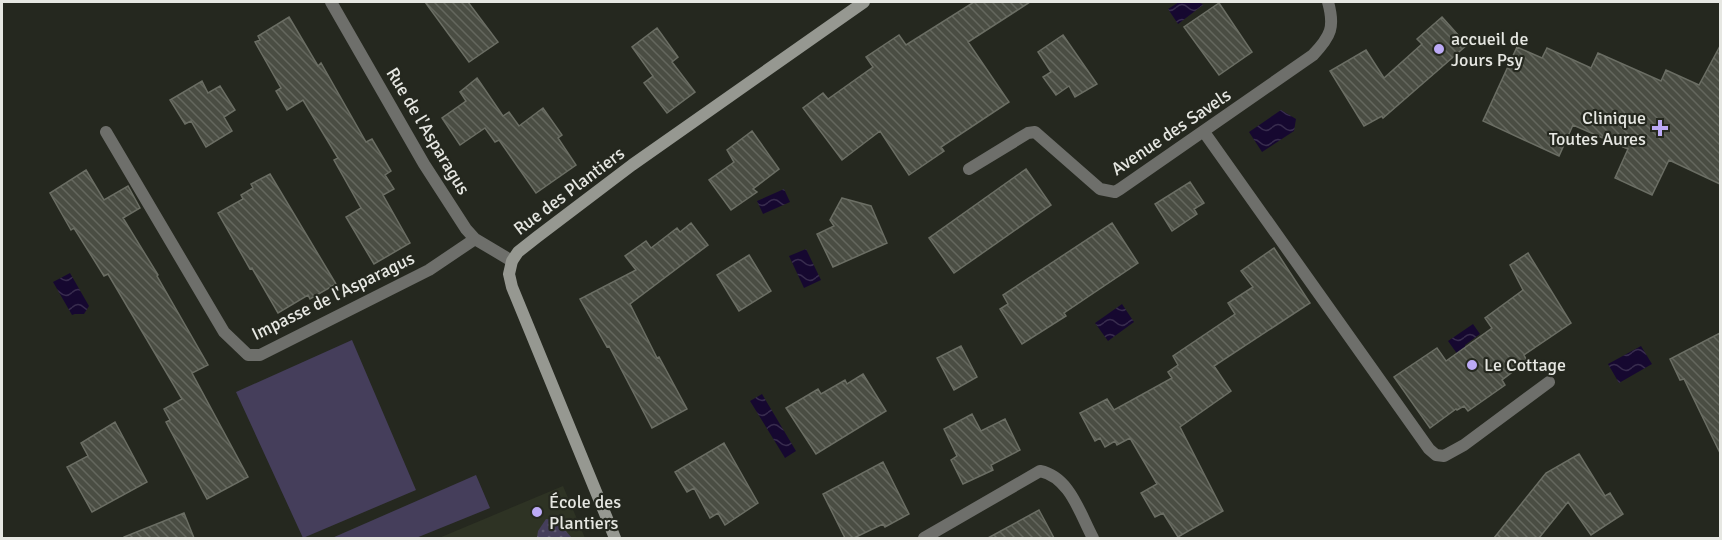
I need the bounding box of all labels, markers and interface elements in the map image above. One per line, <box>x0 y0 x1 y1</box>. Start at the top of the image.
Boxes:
place label: accueil de Jours Psy <box>1451 28 1528 71</box>
marker: accueil de Jours Psy <box>1432 42 1446 56</box>
street label: Rue de l'Asparagus <box>381 63 475 199</box>
street label: Avenue des Savels <box>1107 84 1235 180</box>
place label: Clinique Toutes Aures <box>1549 107 1646 150</box>
marker: Clinique Toutes Aures <box>1651 119 1669 137</box>
street label: Rue des Plantiers <box>509 142 629 240</box>
street label: Impasse de l'Asparagus <box>248 247 418 345</box>
place label: Le Cottage <box>1484 354 1566 376</box>
marker: Le Cottage <box>1465 358 1479 372</box>
place label: École des Plantiers <box>549 491 621 534</box>
marker: École des Plantiers <box>530 505 544 519</box>

